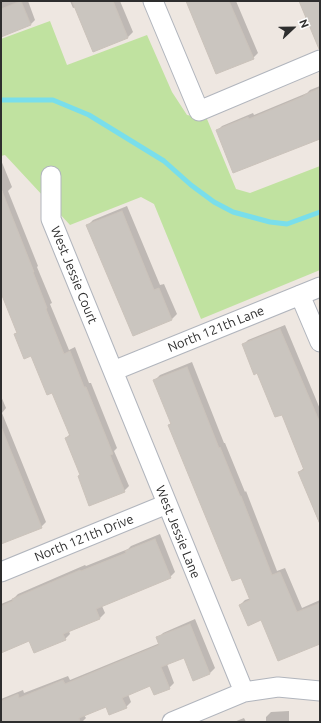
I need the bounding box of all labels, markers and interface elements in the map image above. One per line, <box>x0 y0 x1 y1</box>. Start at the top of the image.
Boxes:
north arrow <box>273 8 313 48</box>
text: N <box>297 17 311 30</box>
street label: West Jessie Court <box>47 224 101 326</box>
street label: North 121th Lane <box>165 303 267 355</box>
street label: West Jessie Lane <box>152 483 204 581</box>
street label: North 121th Drive <box>32 511 136 565</box>

